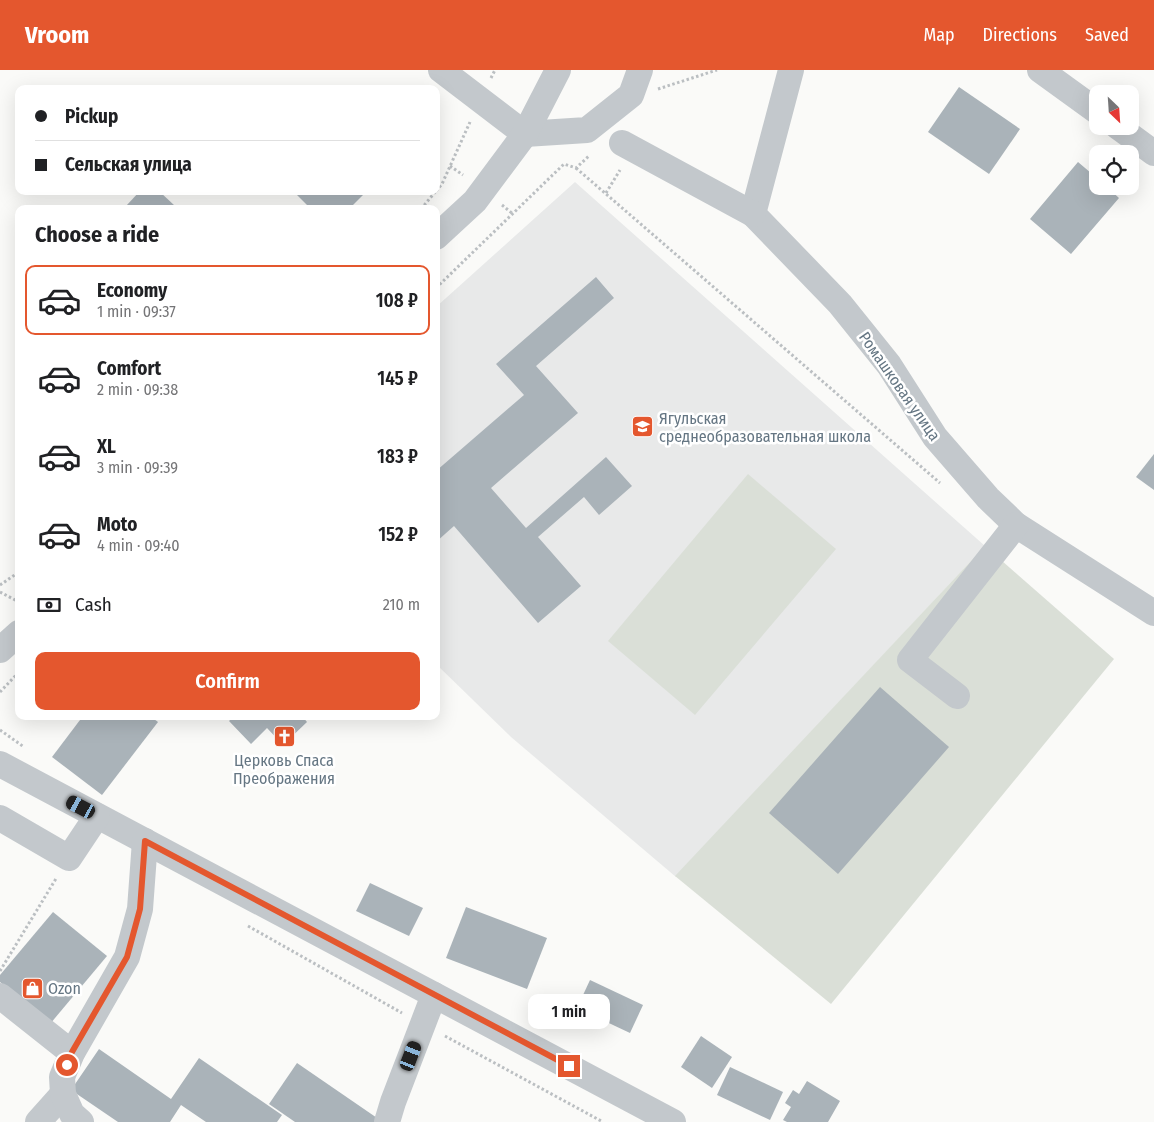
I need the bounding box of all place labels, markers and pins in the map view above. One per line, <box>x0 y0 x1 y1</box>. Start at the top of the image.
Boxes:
place label: Ягульская среднеобразовательная школа <box>659 409 871 446</box>
school or university icon: Ягульская среднеобразовательная школа <box>631 415 655 439</box>
church icon: Церковь Спаса Преображения <box>272 724 296 748</box>
place label: Церковь Спаса Преображения <box>233 751 335 788</box>
shop icon: Ozon <box>20 976 44 1000</box>
place label: Ozon <box>48 979 81 998</box>

